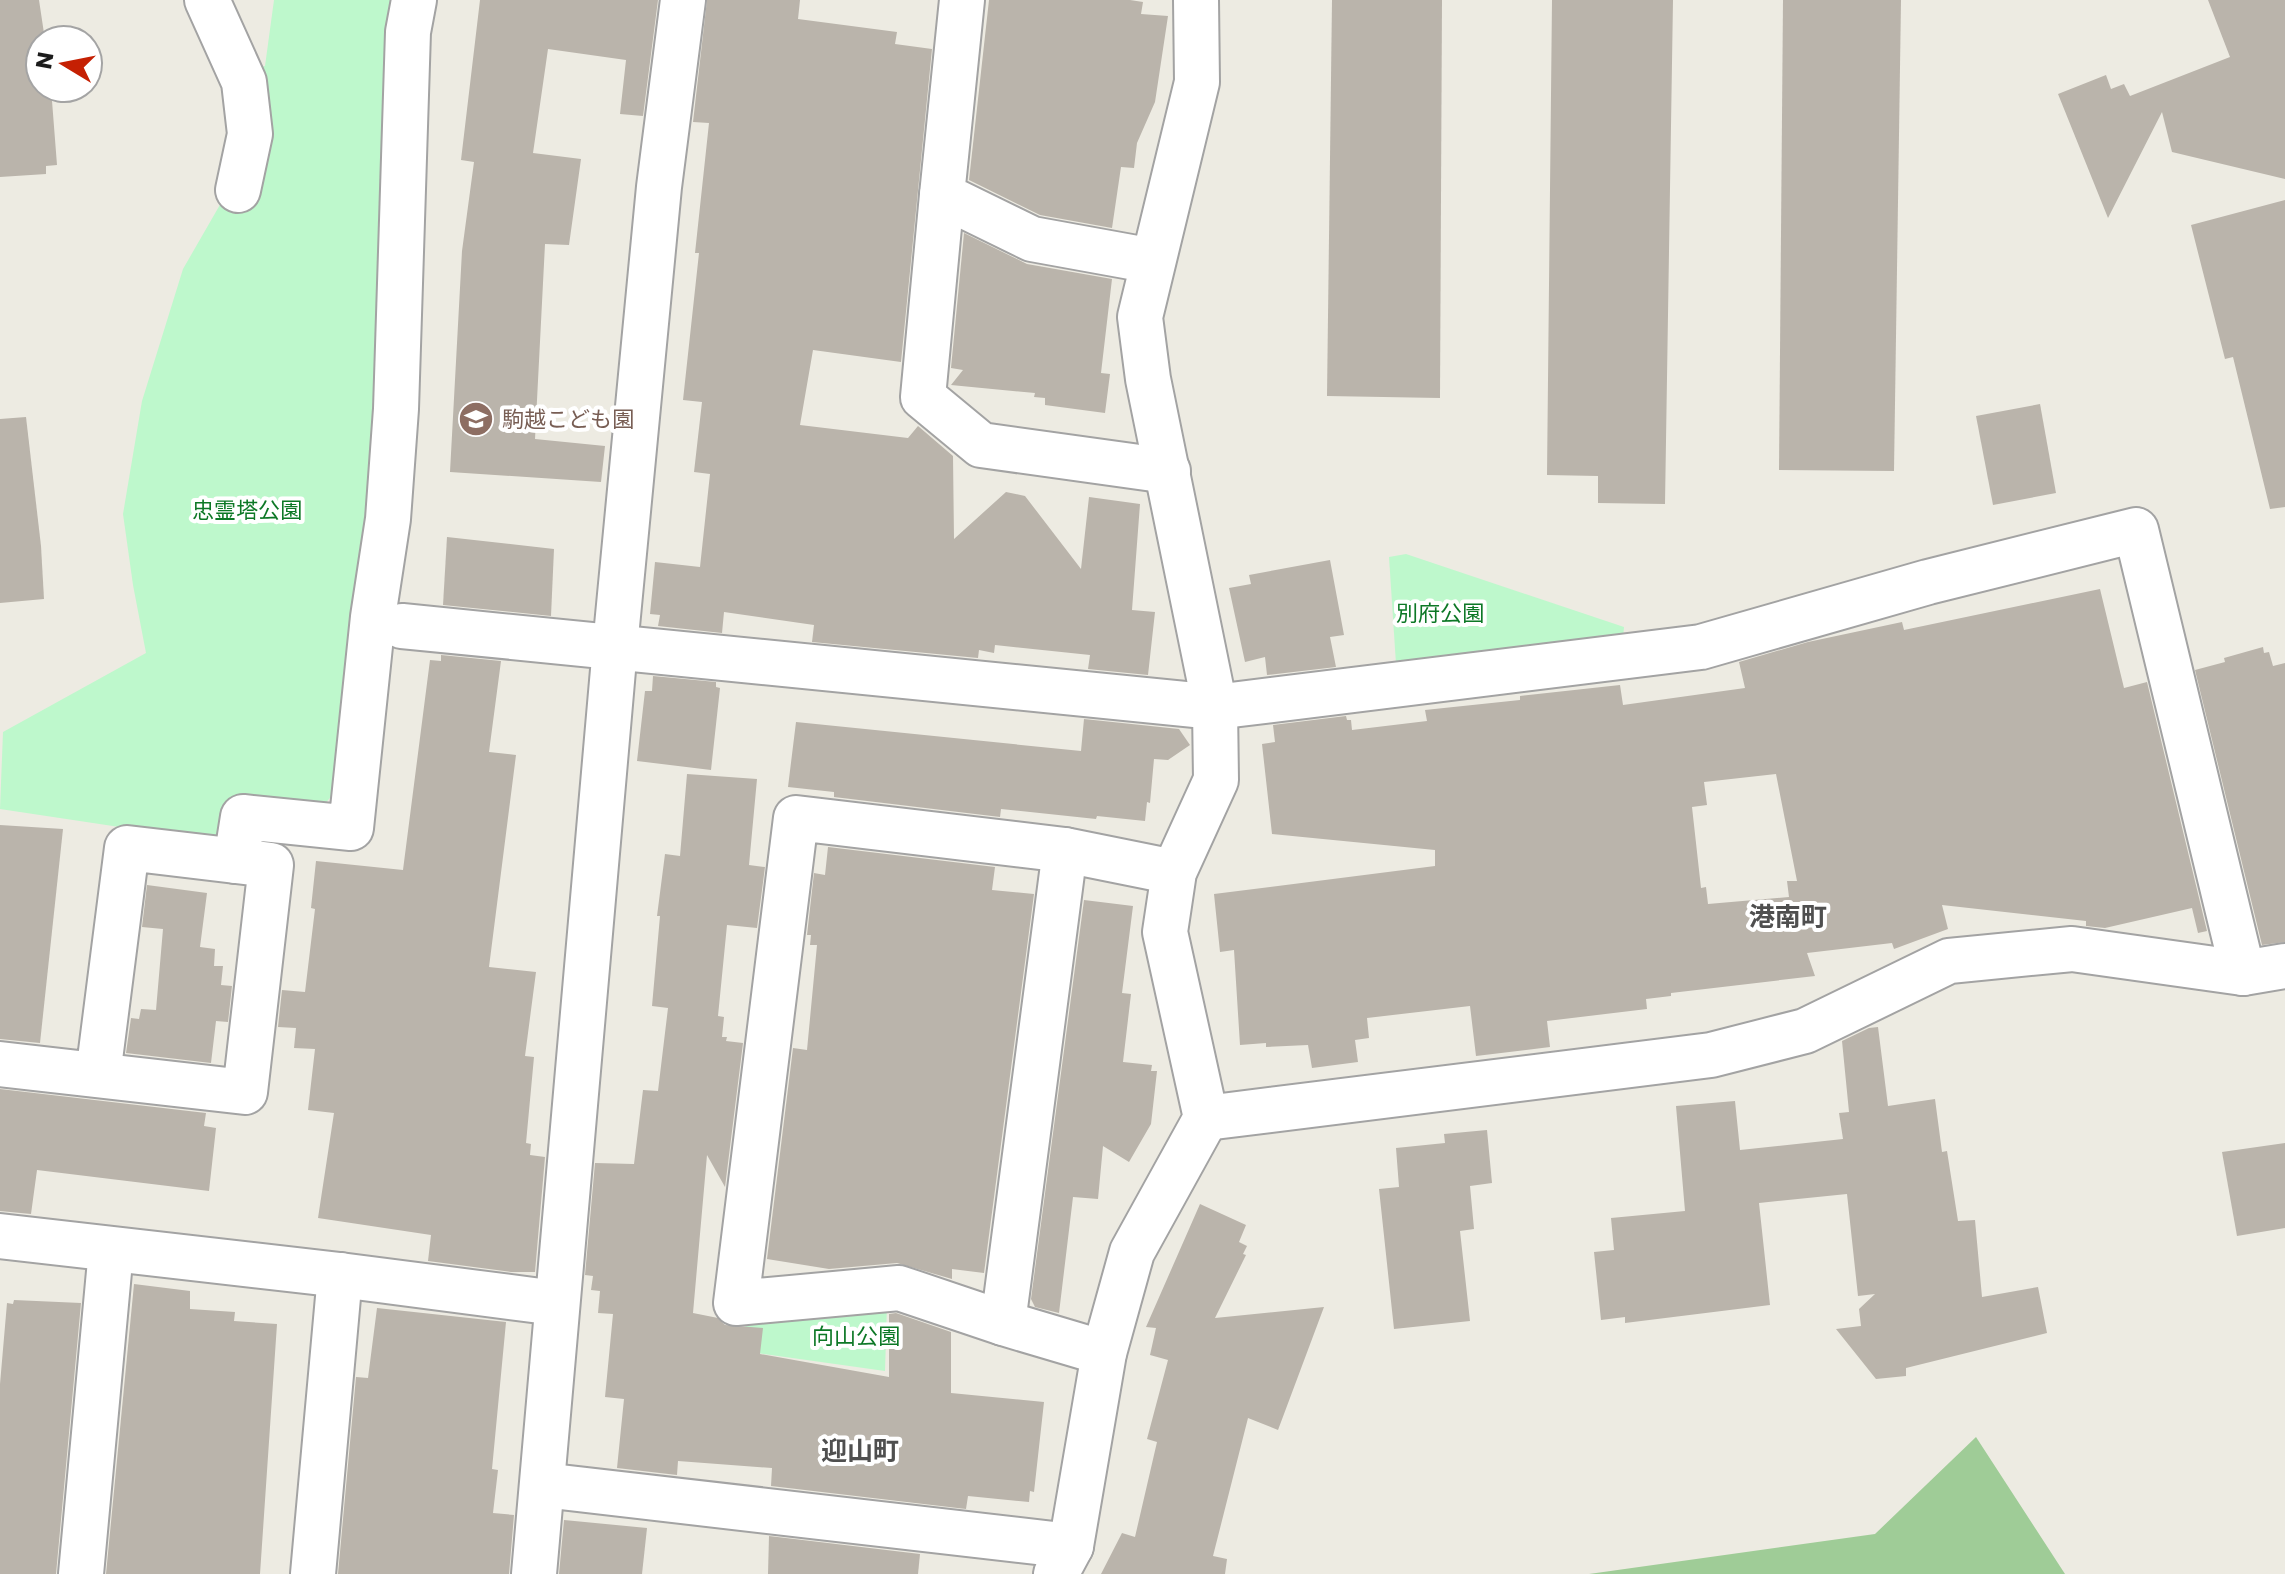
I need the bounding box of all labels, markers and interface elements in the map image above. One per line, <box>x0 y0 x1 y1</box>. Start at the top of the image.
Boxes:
north arrow <box>24 24 104 104</box>
text: N <box>28 50 61 71</box>
school or university icon: 駒越こども園 <box>457 400 495 438</box>
place label: 駒越こども園 <box>502 404 634 435</box>
park label: 忠霊塔公園 <box>192 495 302 526</box>
park label: 別府公園 <box>1396 598 1484 629</box>
district label: 港南町 <box>1749 899 1827 935</box>
park label: 向山公園 <box>812 1321 900 1352</box>
district label: 迎山町 <box>821 1433 899 1469</box>

